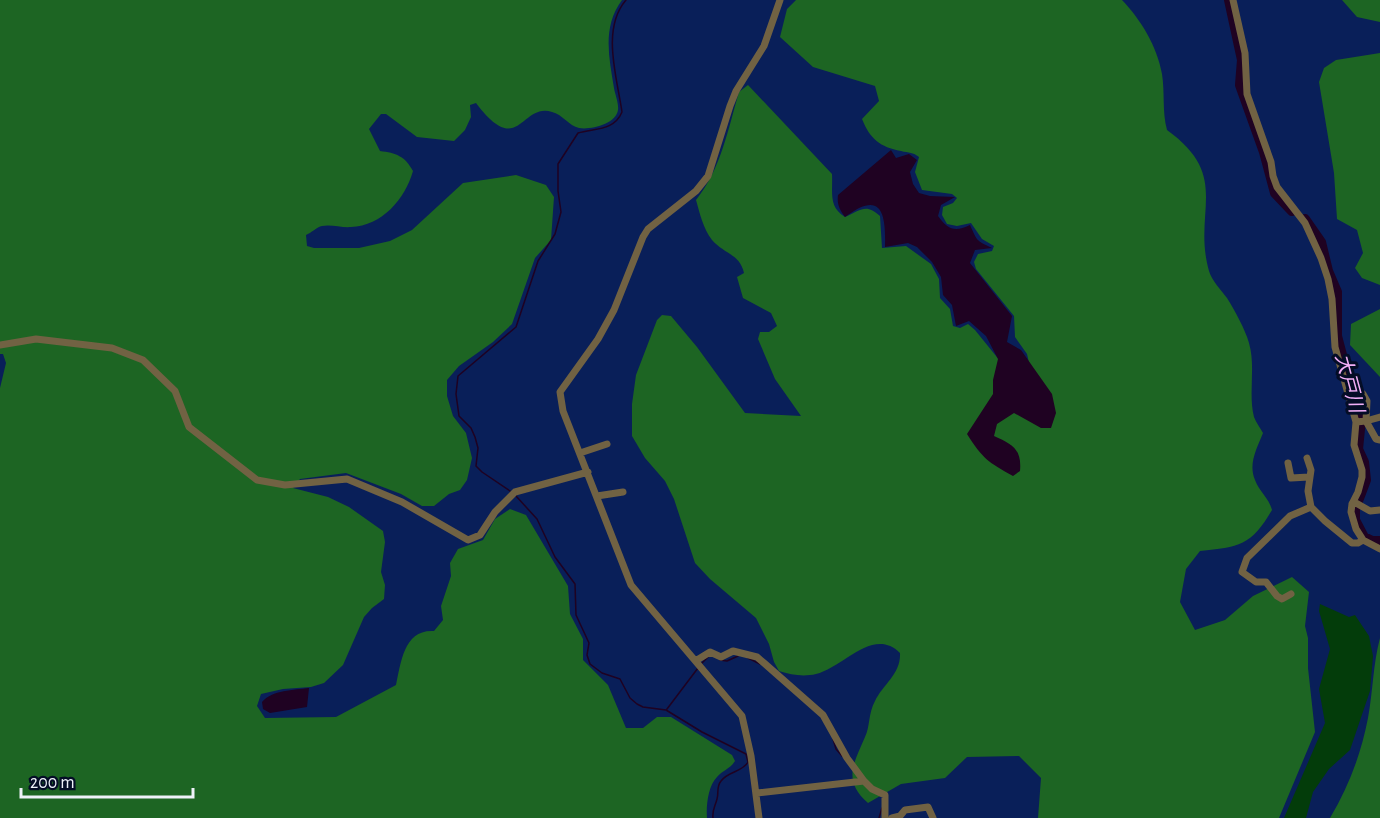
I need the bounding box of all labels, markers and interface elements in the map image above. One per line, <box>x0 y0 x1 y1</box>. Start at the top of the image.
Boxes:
water label: 大戸川 <box>1332 351 1368 417</box>
scale bar <box>21 761 194 799</box>
text: 200 m <box>30 774 75 792</box>

